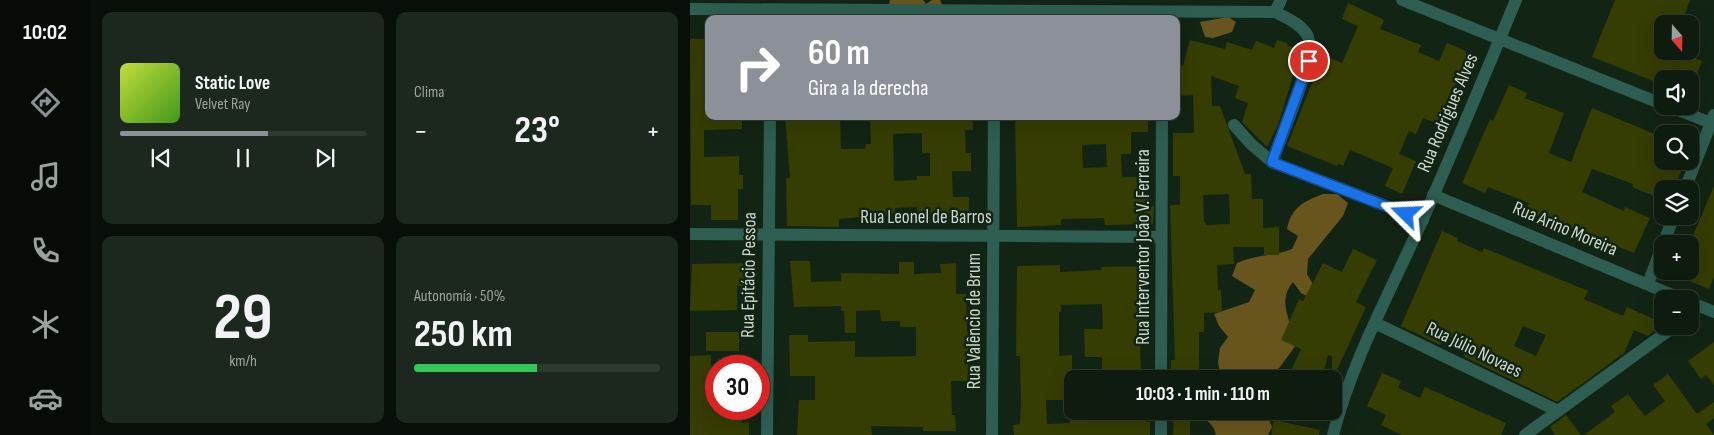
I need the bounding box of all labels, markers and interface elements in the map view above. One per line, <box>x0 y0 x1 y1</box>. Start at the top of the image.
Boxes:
north arrow <box>1654 15 1699 60</box>
map controls <box>1654 15 1699 335</box>
text: 10:02 <box>23 19 67 46</box>
text: 60 m <box>808 32 870 75</box>
icon: right <box>725 35 790 100</box>
pin <box>1288 40 1330 82</box>
icon: arrive <box>1295 47 1323 75</box>
street label: Rua Rodrigues Alves <box>1413 50 1483 176</box>
button: sound <box>1654 70 1699 115</box>
text: Static Love <box>195 72 270 95</box>
text: Gira a la derecha <box>808 75 929 102</box>
text: Clima <box>414 83 444 102</box>
icon: directions <box>28 85 63 120</box>
text: Velvet Ray <box>195 95 250 114</box>
text: 23° <box>514 108 560 153</box>
text: − <box>414 115 428 148</box>
text: + <box>646 115 660 148</box>
button: search <box>1654 125 1699 170</box>
icon: previous <box>147 144 175 172</box>
icon: pause <box>229 144 257 172</box>
icon: next <box>311 144 339 172</box>
street label: Rua Interventor João V. Ferreira <box>1132 149 1155 345</box>
icon: music <box>28 159 63 194</box>
button: layers <box>1654 180 1699 225</box>
position arrow <box>1379 187 1431 239</box>
street label: Rua Arino Moreira <box>1509 197 1621 261</box>
street label: Rua Leonel de Barros <box>860 206 992 229</box>
street label: Rua Epitácio Pessoa <box>736 212 762 338</box>
icon: phone <box>28 233 63 268</box>
button: + <box>1654 235 1699 280</box>
street label: Rua Valêncio de Brum <box>963 253 986 389</box>
text: 29 <box>213 280 273 358</box>
text: Autonomía · 50% <box>414 287 505 306</box>
button: − <box>1654 290 1699 335</box>
icon: climate <box>28 307 63 342</box>
text: 250 km <box>414 312 513 357</box>
street label: Rua Júlio Novaes <box>1422 317 1526 383</box>
text: km/h <box>229 352 257 371</box>
speed limit sign: 30 <box>705 355 770 420</box>
icon: car <box>28 381 63 416</box>
text: 10:03 · 1 min · 110 m <box>1136 383 1270 406</box>

